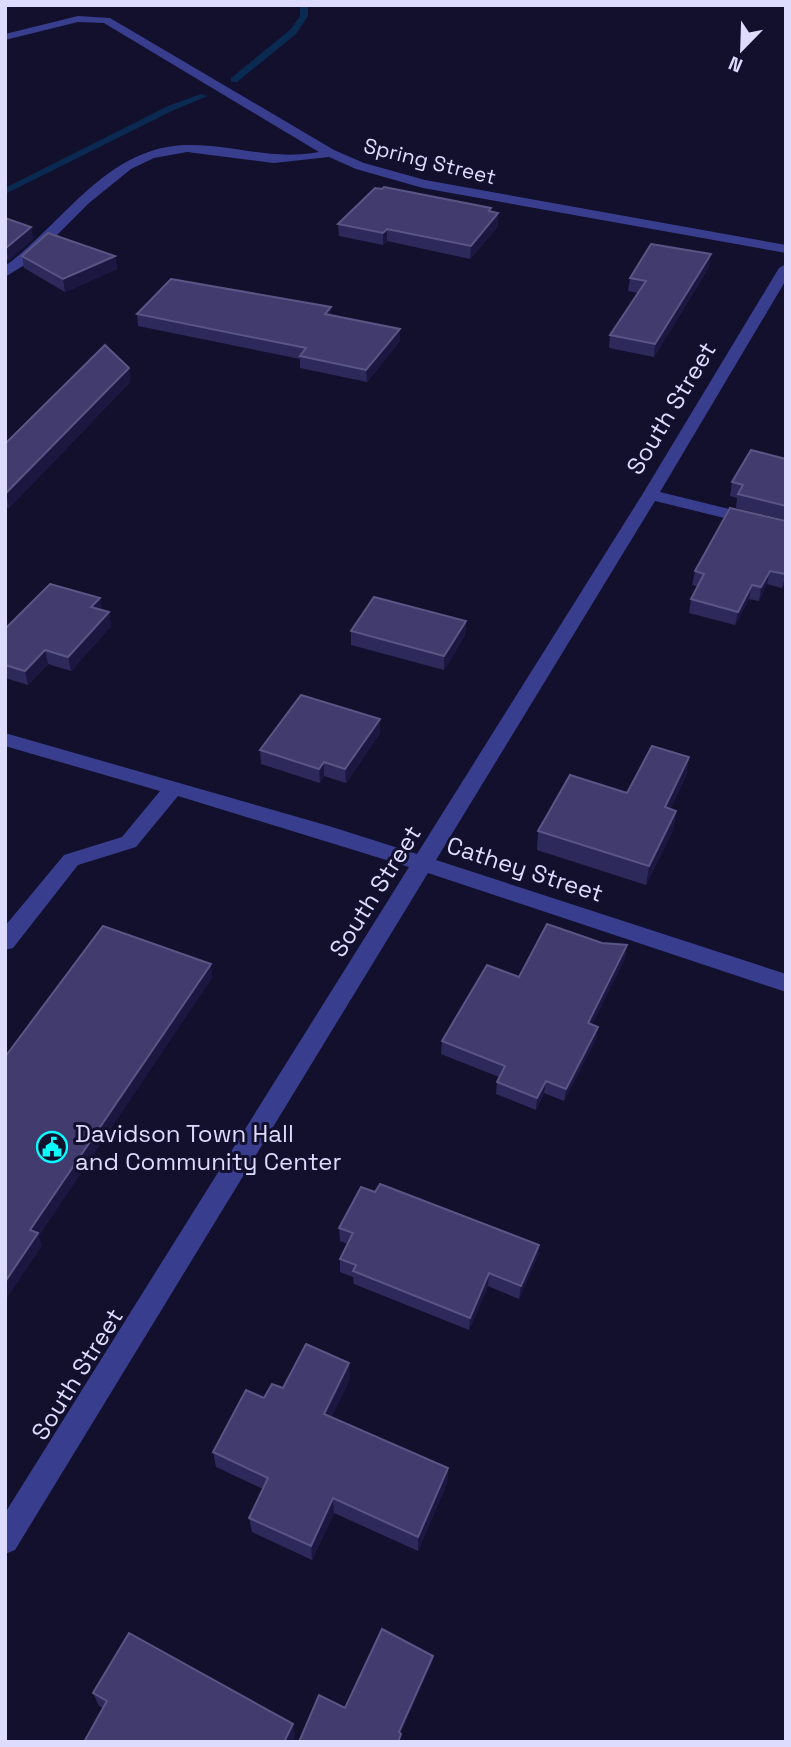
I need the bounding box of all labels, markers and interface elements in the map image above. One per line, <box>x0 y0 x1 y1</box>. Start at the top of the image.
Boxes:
north arrow <box>707 14 777 84</box>
text: N <box>725 50 746 78</box>
street label: Spring Street <box>361 132 499 190</box>
street label: South Street <box>619 336 723 480</box>
street label: South Street <box>322 819 428 963</box>
street label: Cathey Street <box>443 829 607 909</box>
place label: Davidson Town Hall and Community Center <box>75 1118 342 1177</box>
public building icon: Davidson Town Hall and Community Center <box>35 1130 69 1164</box>
street label: South Street <box>24 1302 130 1446</box>

